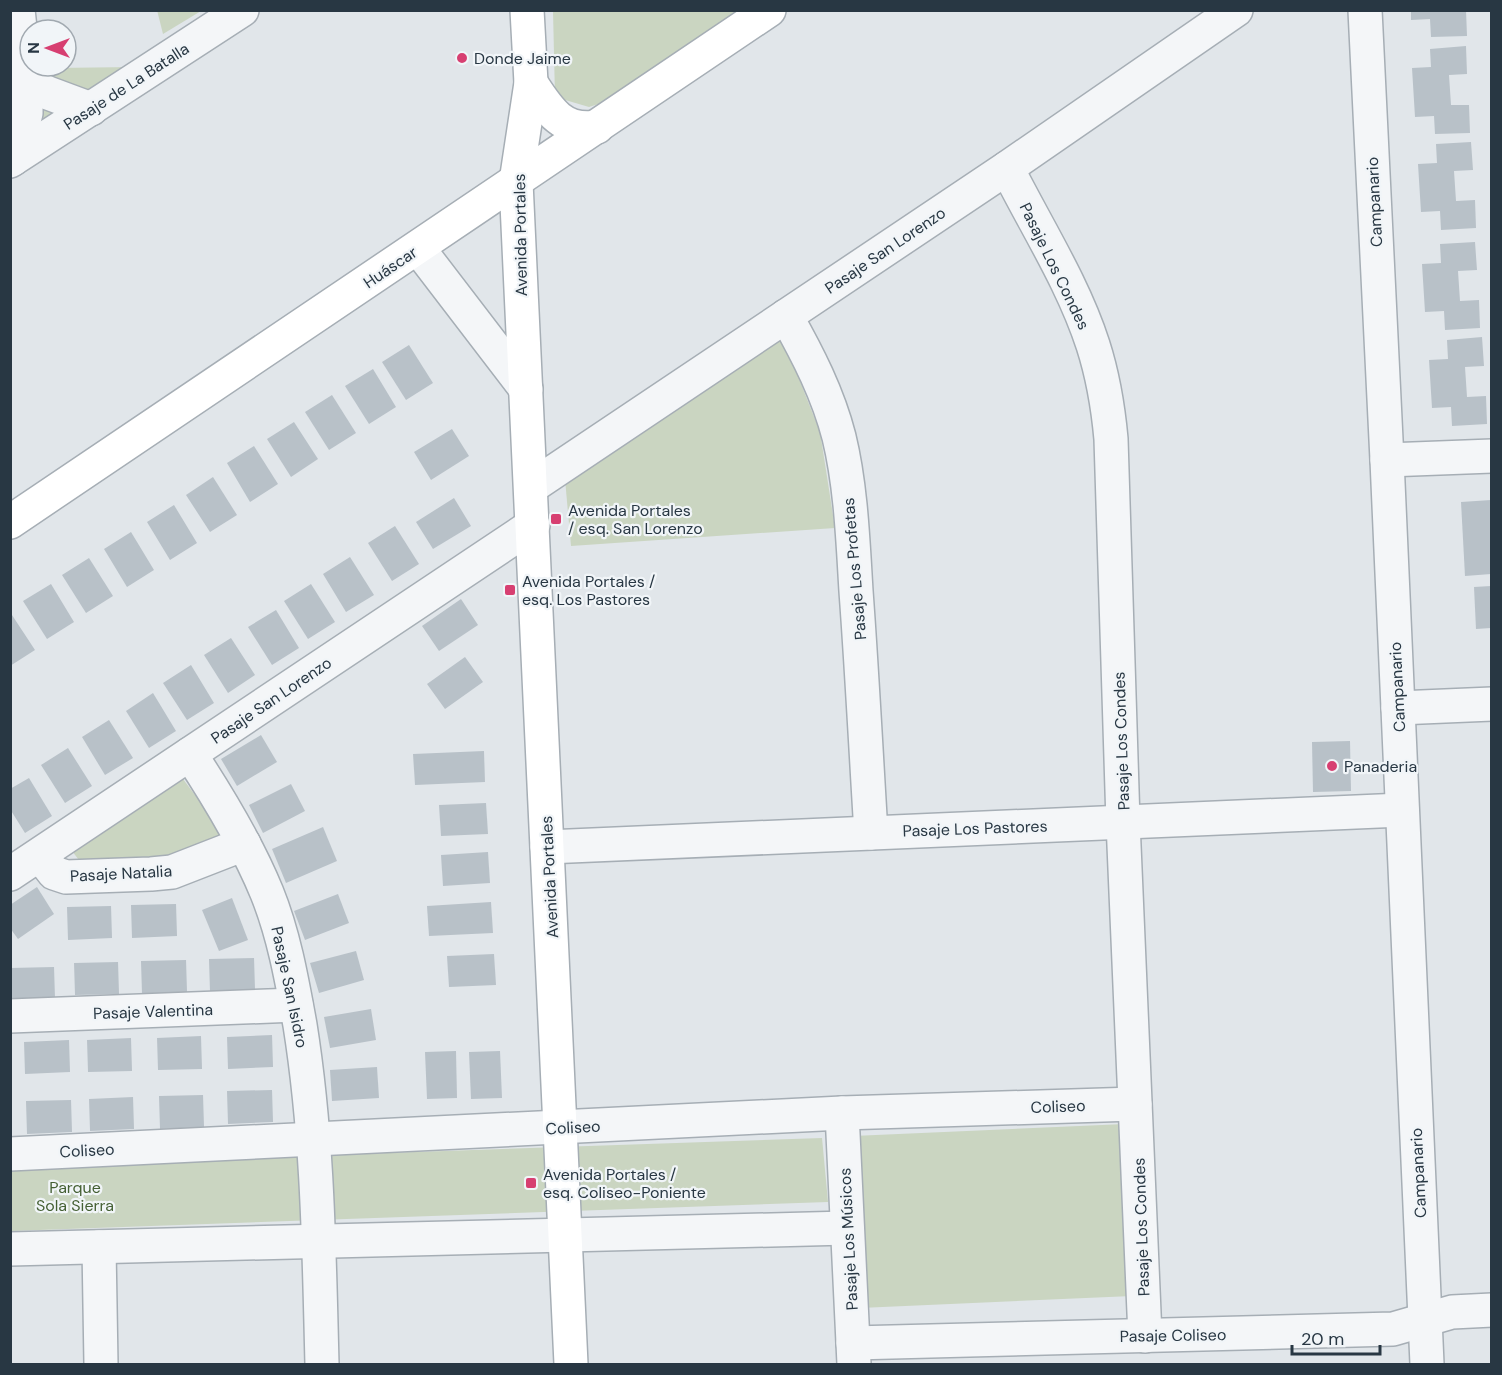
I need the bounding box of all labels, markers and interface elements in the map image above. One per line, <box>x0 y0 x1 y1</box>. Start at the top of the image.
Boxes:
north arrow <box>18 18 78 78</box>
street label: Pasaje de La Batalla <box>60 38 193 135</box>
text: N <box>23 42 44 54</box>
place label: Donde Jaime <box>474 48 571 69</box>
marker: Donde Jaime <box>455 51 469 65</box>
street label: Campanario <box>1362 156 1387 248</box>
street label: Avenida Portales <box>509 173 532 297</box>
street label: Pasaje Los Condes <box>1015 199 1094 333</box>
street label: Pasaje San Lorenzo <box>821 202 950 299</box>
street label: Huáscar <box>359 242 421 293</box>
street label: Pasaje Los Profetas <box>838 497 871 641</box>
place label: Avenida Portales / esq. San Lorenzo <box>568 500 703 539</box>
marker: Avenida Portales / esq. San Lorenzo <box>549 512 563 526</box>
place label: Avenida Portales / esq. Los Pastores <box>522 571 655 610</box>
marker: Avenida Portales / esq. Los Pastores <box>503 583 517 597</box>
street label: Campanario <box>1385 641 1410 733</box>
street label: Pasaje San Lorenzo <box>207 652 336 749</box>
street label: Pasaje Los Condes <box>1109 671 1134 811</box>
place label: Panaderia <box>1344 756 1417 777</box>
marker: Panaderia <box>1325 759 1339 773</box>
street label: Avenida Portales <box>536 815 563 939</box>
street label: Pasaje Los Pastores <box>902 815 1048 842</box>
street label: Pasaje Natalia <box>69 860 173 887</box>
street label: Pasaje San Isidro <box>266 924 313 1050</box>
street label: Pasaje Valentina <box>93 999 213 1024</box>
street label: Coliseo <box>1030 1095 1086 1118</box>
street label: Coliseo <box>545 1116 601 1139</box>
street label: Campanario <box>1406 1127 1431 1219</box>
street label: Coliseo <box>59 1139 115 1162</box>
street label: Pasaje Los Condes <box>1129 1157 1154 1297</box>
place label: Avenida Portales / esq. Coliseo-Poniente <box>543 1164 706 1203</box>
street label: Pasaje Los Músicos <box>834 1167 863 1311</box>
marker: Avenida Portales / esq. Coliseo-Poniente <box>524 1176 538 1190</box>
park label: Parque Sola Sierra <box>36 1177 114 1216</box>
scale bar <box>1292 1318 1380 1356</box>
street label: Pasaje Coliseo <box>1120 1324 1226 1347</box>
text: 20 m <box>1301 1327 1344 1351</box>

